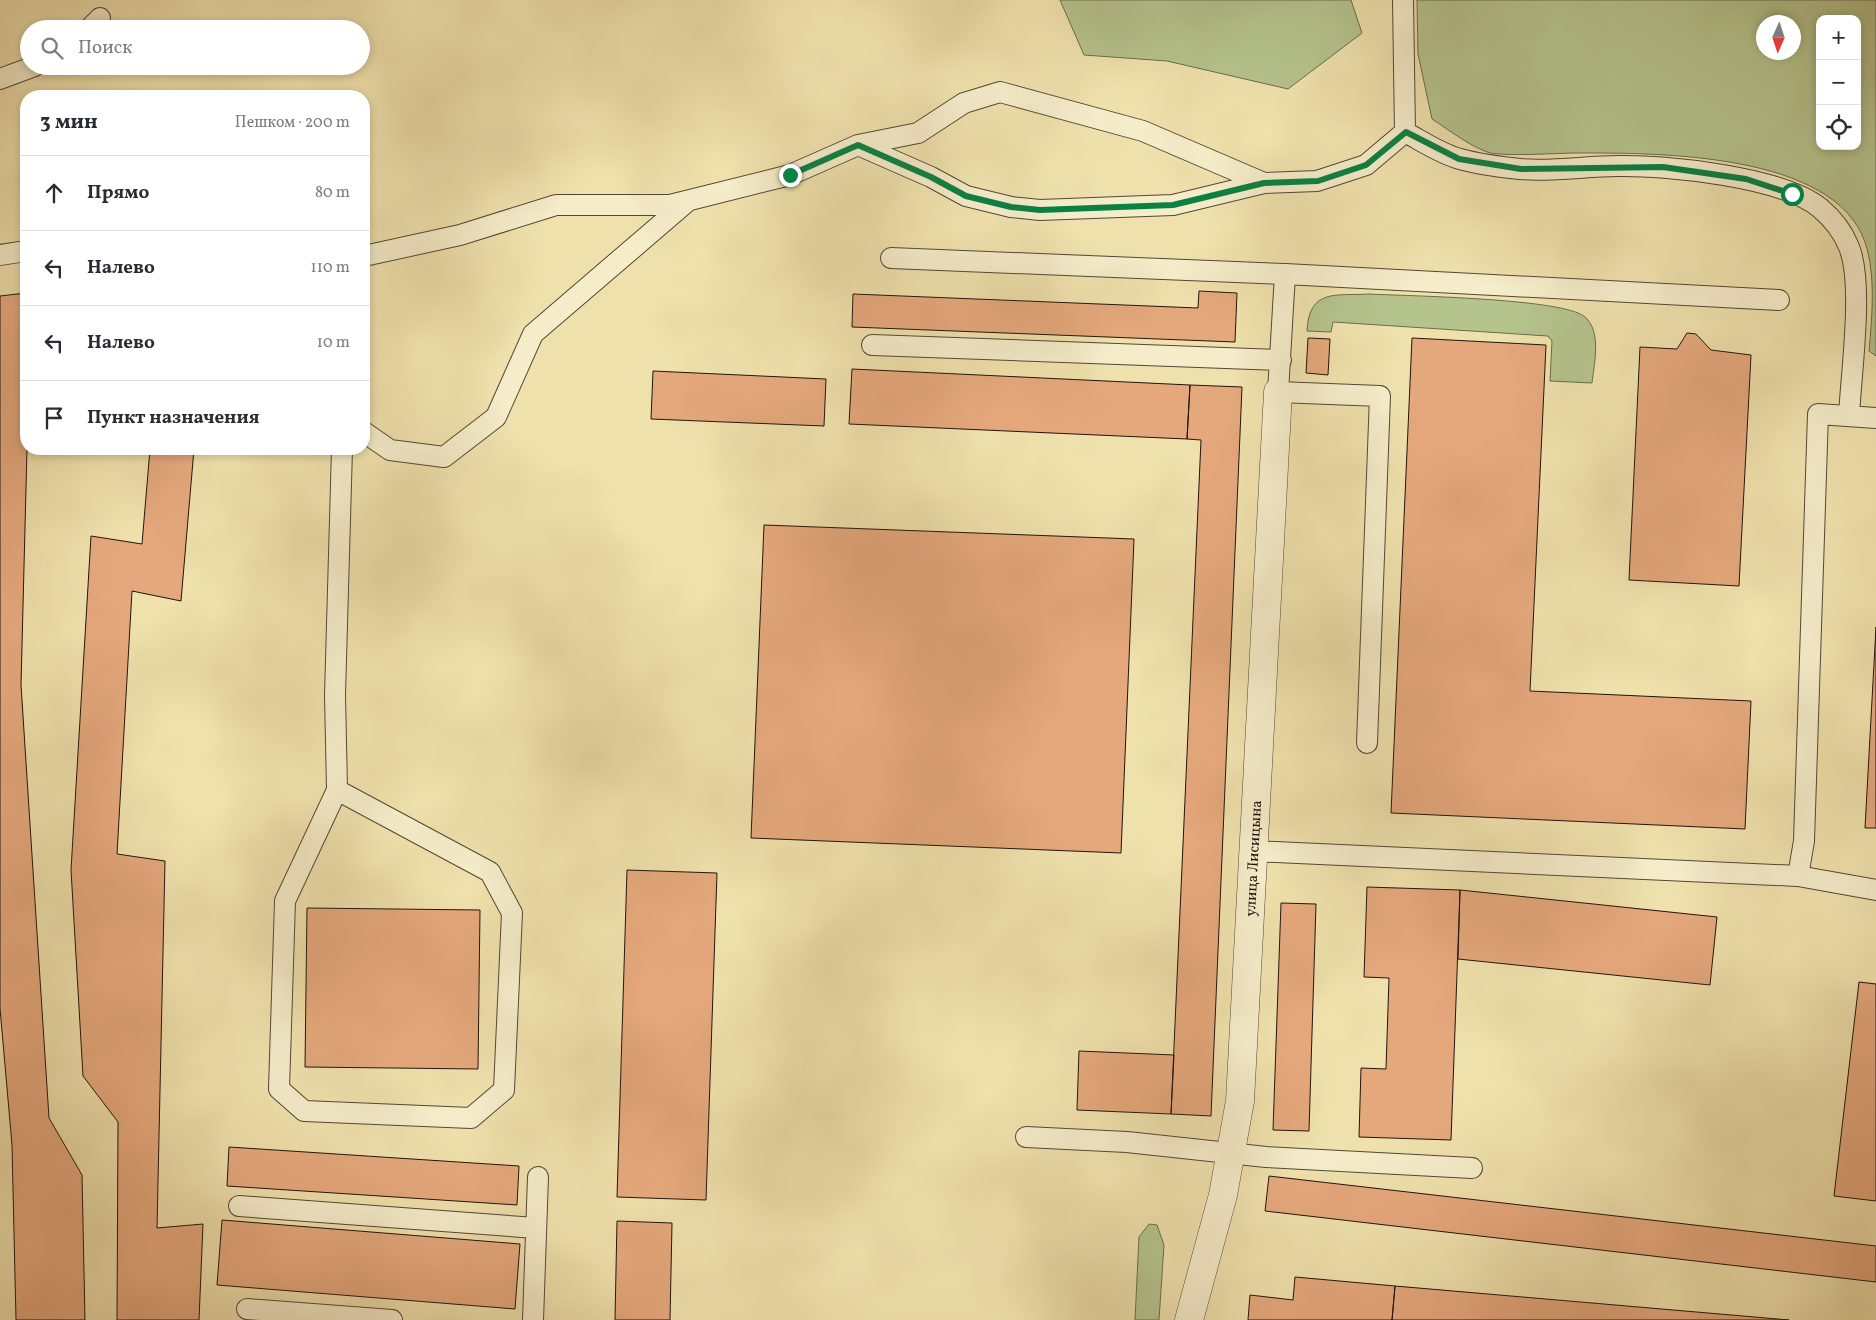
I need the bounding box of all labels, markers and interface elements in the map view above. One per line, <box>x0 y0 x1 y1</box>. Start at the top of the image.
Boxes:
north arrow <box>1756 15 1801 60</box>
map controls <box>1816 15 1861 150</box>
button: + <box>1816 15 1861 60</box>
search box <box>20 20 370 75</box>
icon: search <box>38 34 66 62</box>
text: Поиск <box>78 35 132 61</box>
button: − <box>1816 60 1861 105</box>
button: locate <box>1816 105 1861 150</box>
text: 3 мин <box>40 108 98 137</box>
text: Пешком · 200 m <box>235 112 350 134</box>
route end <box>779 164 802 187</box>
icon: ahead <box>40 179 68 207</box>
text: Прямо <box>87 180 149 206</box>
text: 80 m <box>315 182 350 204</box>
route start <box>1781 183 1804 206</box>
icon: left <box>40 254 68 282</box>
text: Налево <box>87 255 155 281</box>
text: 110 m <box>311 257 350 279</box>
icon: left <box>40 329 68 357</box>
text: Налево <box>87 330 155 356</box>
text: 10 m <box>317 332 350 354</box>
icon: arrive <box>40 404 68 432</box>
text: Пункт назначения <box>87 405 260 431</box>
street label: улица Лисицына <box>1241 800 1268 917</box>

